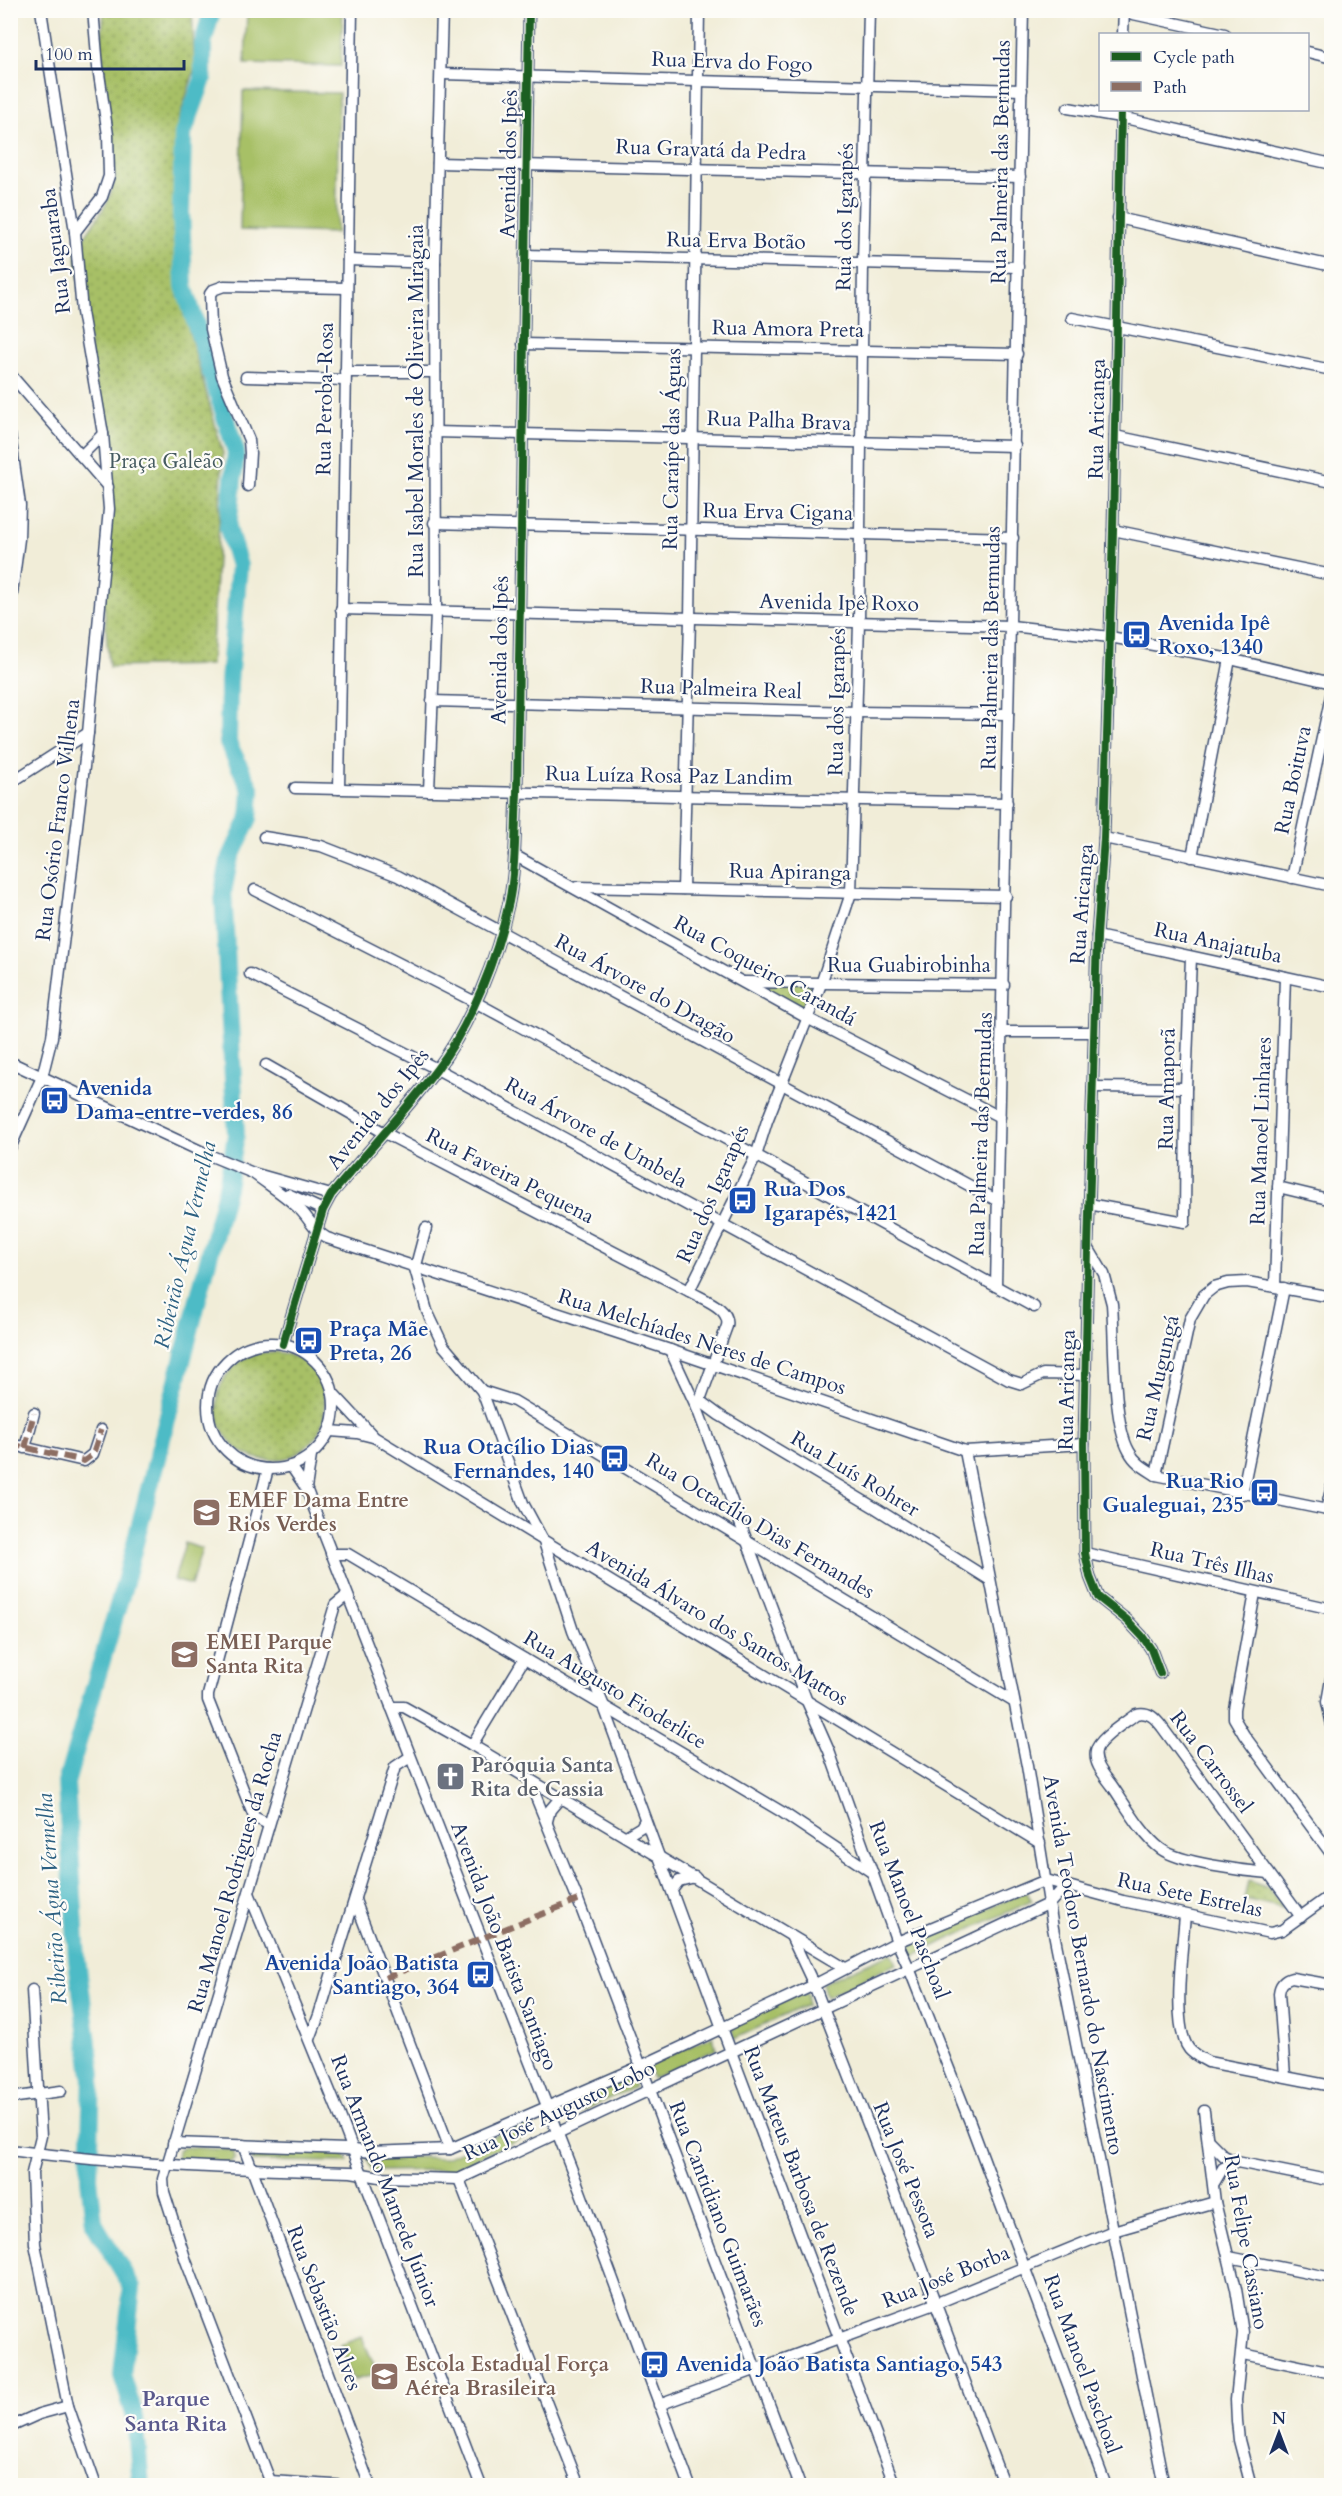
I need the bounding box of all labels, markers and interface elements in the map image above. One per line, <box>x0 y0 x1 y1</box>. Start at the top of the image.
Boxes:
scale bar <box>36 33 184 71</box>
legend <box>1099 33 1309 111</box>
street label: Rua Palmeira das Bermudas <box>984 40 1018 284</box>
text: 100 m <box>45 42 93 67</box>
street label: Rua Erva do Fogo <box>651 45 813 79</box>
text: Cycle path <box>1153 45 1235 70</box>
text: Path <box>1153 75 1187 100</box>
street label: Avenida dos Ipês <box>493 89 525 239</box>
street label: Rua Gravatá da Pedra <box>615 132 807 168</box>
street label: Rua dos Igarapés <box>829 143 861 291</box>
street label: Rua Jaguaraba <box>34 186 78 316</box>
street label: Rua Isabel Morales de Oliveira Miragaia <box>402 224 431 578</box>
street label: Rua Erva Botão <box>666 225 806 257</box>
street label: Rua Amora Preta <box>711 313 865 345</box>
street label: Rua Peroba-Rosa <box>309 322 341 476</box>
street label: Rua Caraípe das Águas <box>656 348 688 550</box>
street label: Rua Aricanga <box>1081 358 1113 480</box>
street label: Rua Palha Brava <box>706 404 852 438</box>
park label: Praça Galeão <box>109 447 223 476</box>
street label: Rua Erva Cigana <box>702 496 854 528</box>
street label: Rua Palmeira das Bermudas <box>974 526 1008 770</box>
street label: Avenida dos Ipês <box>484 575 516 725</box>
street label: Avenida Ipê Roxo <box>759 587 919 619</box>
place label: Avenida Ipê Roxo, 1340 <box>1158 609 1270 662</box>
bus stop icon: Avenida Ipê Roxo, 1340 <box>1121 619 1153 651</box>
street label: Rua dos Igarapés <box>821 628 853 776</box>
street label: Rua Palmeira Real <box>640 672 802 706</box>
street label: Rua Osório Franco Vilhena <box>29 697 87 943</box>
street label: Rua Boituva <box>1267 723 1319 837</box>
street label: Rua Luíza Rosa Paz Landim <box>545 759 793 793</box>
street label: Rua Aricanga <box>1063 843 1101 965</box>
street label: Rua Apiranga <box>729 856 851 888</box>
street label: Rua Coqueiro Carandá <box>668 909 862 1033</box>
street label: Rua Anajatuba <box>1151 915 1285 971</box>
street label: Rua Árvore do Dragão <box>549 927 741 1051</box>
street label: Rua Guabirobinha <box>827 951 991 980</box>
street label: Rua Palmeira das Bermudas <box>962 1011 1000 1257</box>
street label: Rua Amaporã <box>1151 1028 1183 1150</box>
street label: Rua Manoel Linhares <box>1243 1036 1279 1226</box>
street label: Avenida dos Ipês <box>320 1042 436 1176</box>
street label: Rua Árvore de Umbela <box>499 1071 693 1195</box>
place label: Avenida Dama-entre-verdes, 86 <box>76 1074 293 1127</box>
bus stop icon: Avenida Dama-entre-verdes, 86 <box>39 1084 71 1116</box>
street label: Rua dos Igarapés <box>670 1120 756 1268</box>
street label: Rua Faveira Pequena <box>421 1121 599 1231</box>
water label: Ribeirão Água Vermelha <box>147 1138 224 1352</box>
place label: Rua Dos Igarapés, 1421 <box>764 1175 898 1228</box>
bus stop icon: Rua Dos Igarapés, 1421 <box>727 1185 759 1217</box>
street label: Rua Melchíades Neres de Campos <box>554 1282 850 1402</box>
street label: Rua Mugungá <box>1129 1312 1187 1444</box>
place label: Praça Mãe Preta, 26 <box>329 1315 429 1368</box>
bus stop icon: Praça Mãe Preta, 26 <box>292 1325 324 1357</box>
street label: Rua Aricanga <box>1051 1329 1083 1451</box>
street label: Rua Luís Rohrer <box>785 1424 925 1524</box>
place label: Rua Otacílio Dias Fernandes, 140 <box>423 1433 594 1486</box>
bus stop icon: Rua Otacílio Dias Fernandes, 140 <box>599 1443 631 1475</box>
street label: Rua Octacílio Dias Fernandes <box>640 1446 880 1606</box>
place label: Rua Rio Gualeguai, 235 <box>1102 1467 1244 1520</box>
bus stop icon: Rua Rio Gualeguai, 235 <box>1249 1477 1281 1509</box>
place label: EMEF Dama Entre Rios Verdes <box>228 1486 409 1539</box>
school or university icon: EMEF Dama Entre Rios Verdes <box>191 1496 223 1528</box>
street label: Avenida Álvaro dos Santos Mattos <box>580 1533 854 1713</box>
street label: Rua Três Ilhas <box>1147 1535 1277 1591</box>
street label: Rua Augusto Fioderlice <box>518 1624 712 1756</box>
place label: EMEI Parque Santa Rita <box>206 1628 332 1681</box>
school or university icon: EMEI Parque Santa Rita <box>169 1638 201 1670</box>
street label: Rua Carrossel <box>1163 1705 1259 1819</box>
street label: Rua Manoel Rodrigues da Rocha <box>181 1728 289 2016</box>
place label: Paróquia Santa Rita de Cassia <box>471 1751 614 1804</box>
church icon: Paróquia Santa Rita de Cassia <box>434 1761 466 1793</box>
street label: Avenida Teodoro Bernardo do Nascimento <box>1035 1773 1131 2157</box>
water label: Ribeirão Água Vermelha <box>30 1792 74 2006</box>
street label: Rua Manoel Paschoal <box>862 1817 956 2003</box>
street label: Avenida João Batista Santiago <box>443 1818 565 2074</box>
street label: Rua Sete Estrelas <box>1115 1865 1265 1925</box>
place label: Avenida João Batista Santiago, 364 <box>265 1949 460 2002</box>
bus stop icon: Avenida João Batista Santiago, 364 <box>464 1959 496 1991</box>
street label: Rua Mateus Barbosa de Rezende <box>736 2042 866 2320</box>
street label: Rua Armando Mamede Júnior <box>323 2051 447 2312</box>
street label: Rua José Augusto Lobo <box>458 2054 660 2168</box>
street label: Rua Cantidiano Guimarães <box>662 2097 774 2331</box>
street label: Rua José Pessota <box>865 2098 947 2242</box>
street label: Rua Felipe Cassiano <box>1216 2152 1276 2332</box>
street label: Rua Sebastião Alves <box>279 2221 369 2395</box>
street label: Rua José Borba <box>878 2238 1014 2316</box>
street label: Rua Manoel Paschoal <box>1036 2270 1128 2458</box>
bus stop icon: Avenida João Batista Santiago, 543 <box>639 2348 671 2380</box>
place label: Escola Estadual Força Aérea Brasileira <box>405 2350 610 2403</box>
place label: Avenida João Batista Santiago, 543 <box>676 2350 1003 2379</box>
school or university icon: Escola Estadual Força Aérea Brasileira <box>368 2360 400 2392</box>
district label: Parque Santa Rita <box>125 2384 227 2439</box>
north arrow <box>1249 2403 1309 2463</box>
text: N <box>1272 2408 1286 2430</box>

